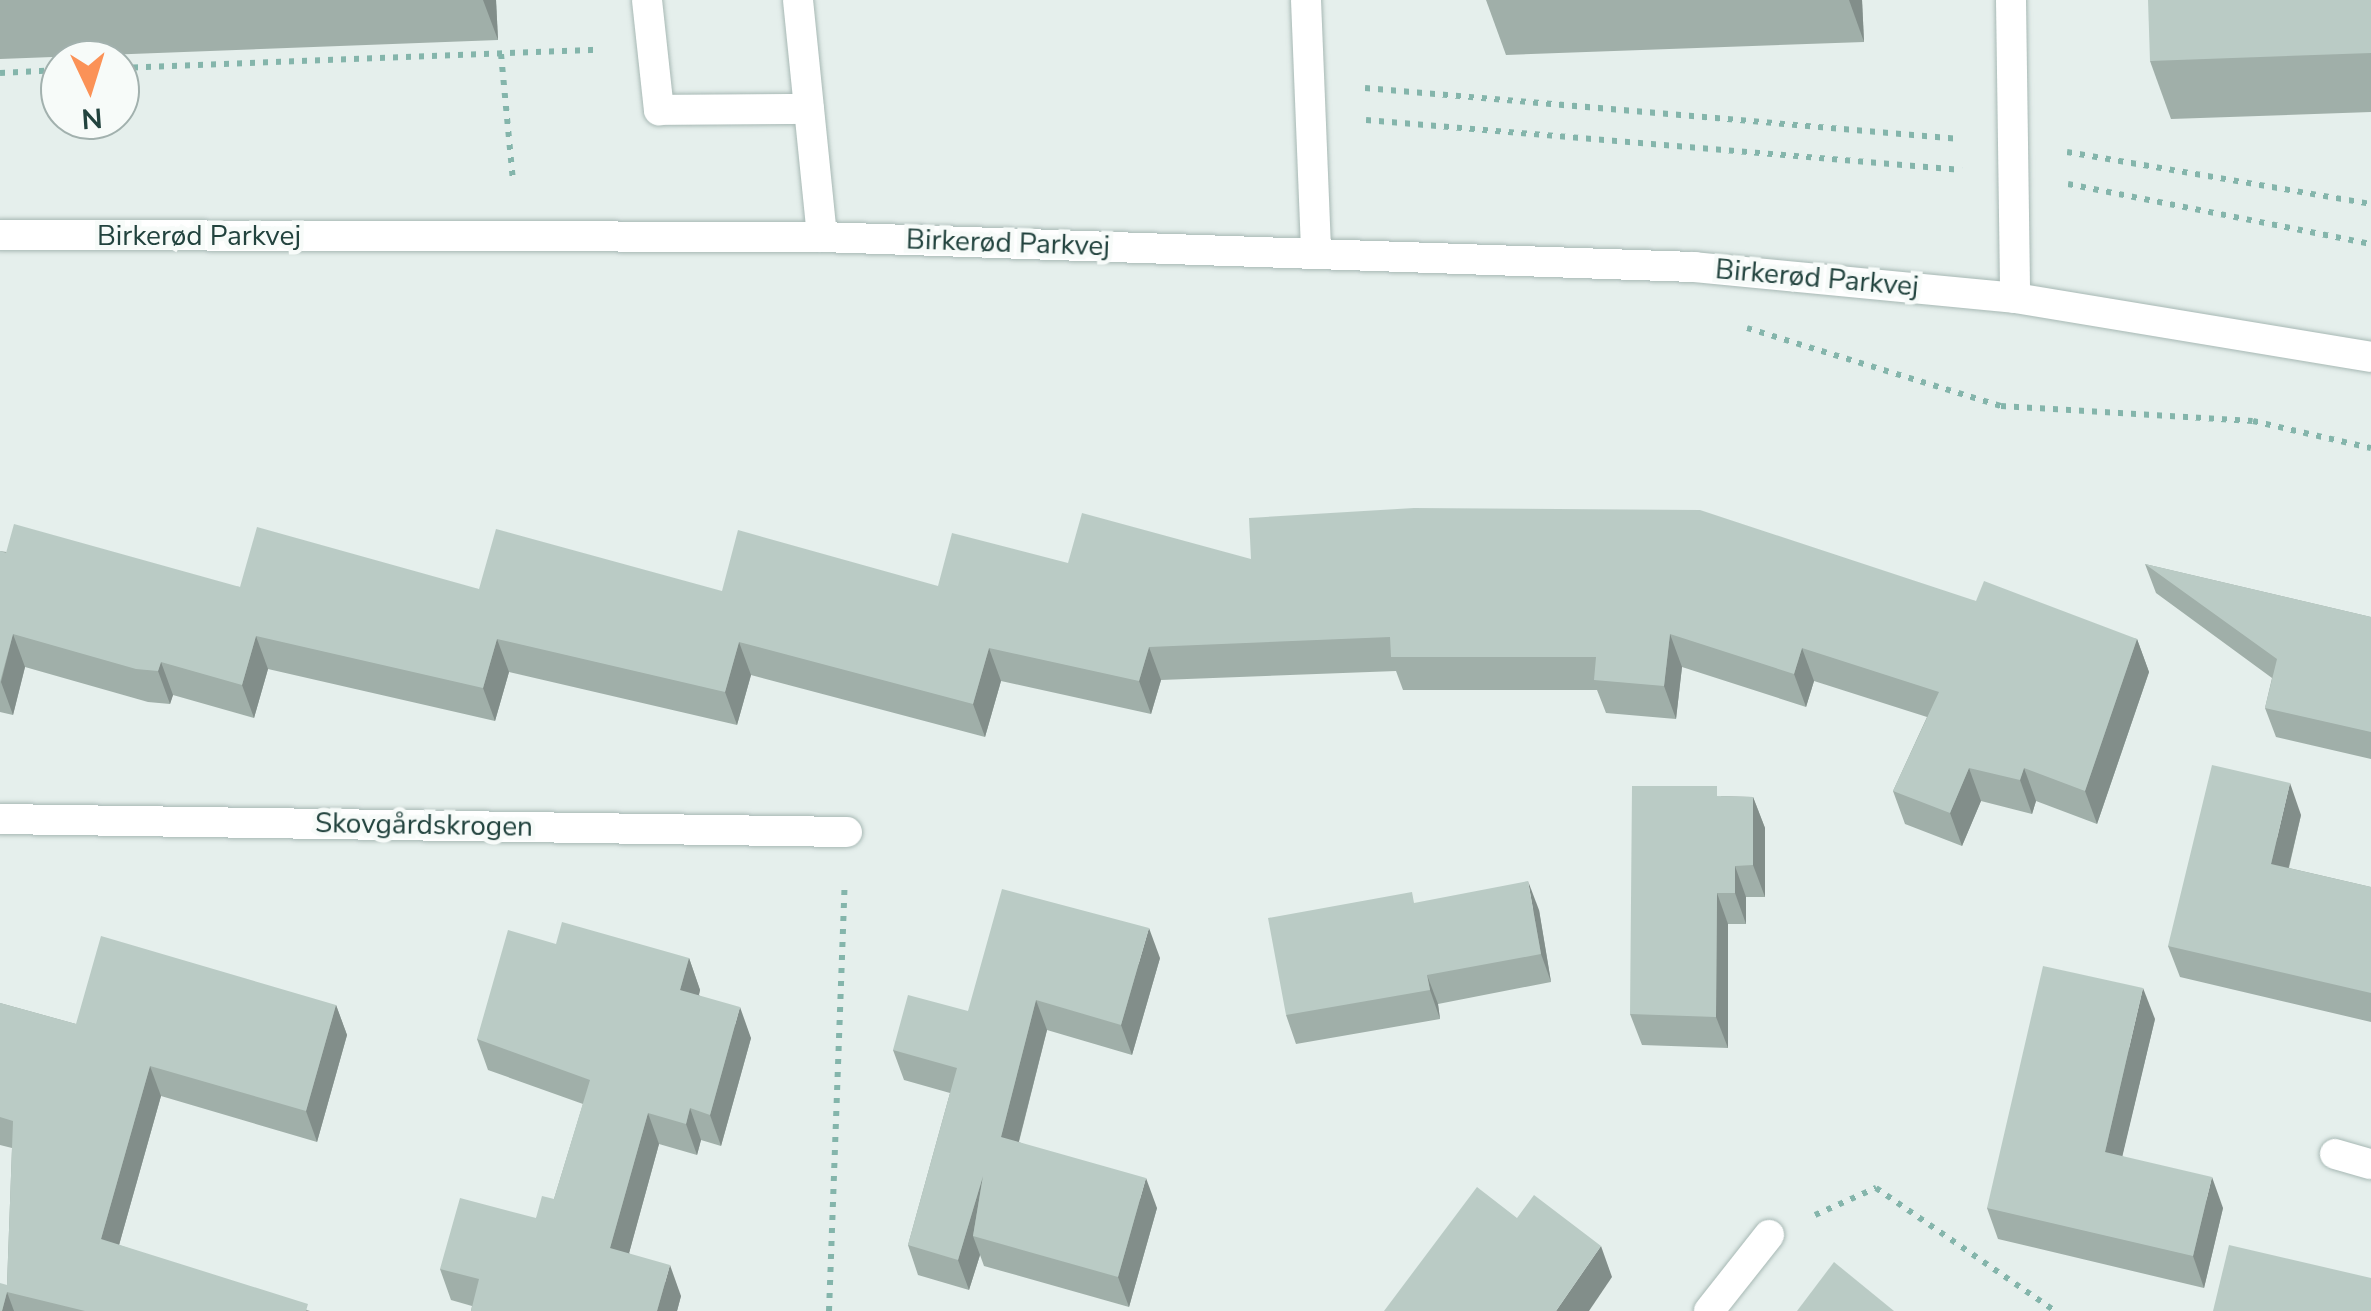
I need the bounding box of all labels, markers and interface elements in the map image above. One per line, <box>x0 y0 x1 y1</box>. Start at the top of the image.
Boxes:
north arrow <box>40 40 140 140</box>
text: N <box>80 98 104 138</box>
street label: Birkerød Parkvej <box>97 219 301 253</box>
street label: Birkerød Parkvej <box>905 223 1111 263</box>
street label: Birkerød Parkvej <box>1714 252 1920 304</box>
street label: Skovgårdskrogen <box>315 806 533 844</box>

